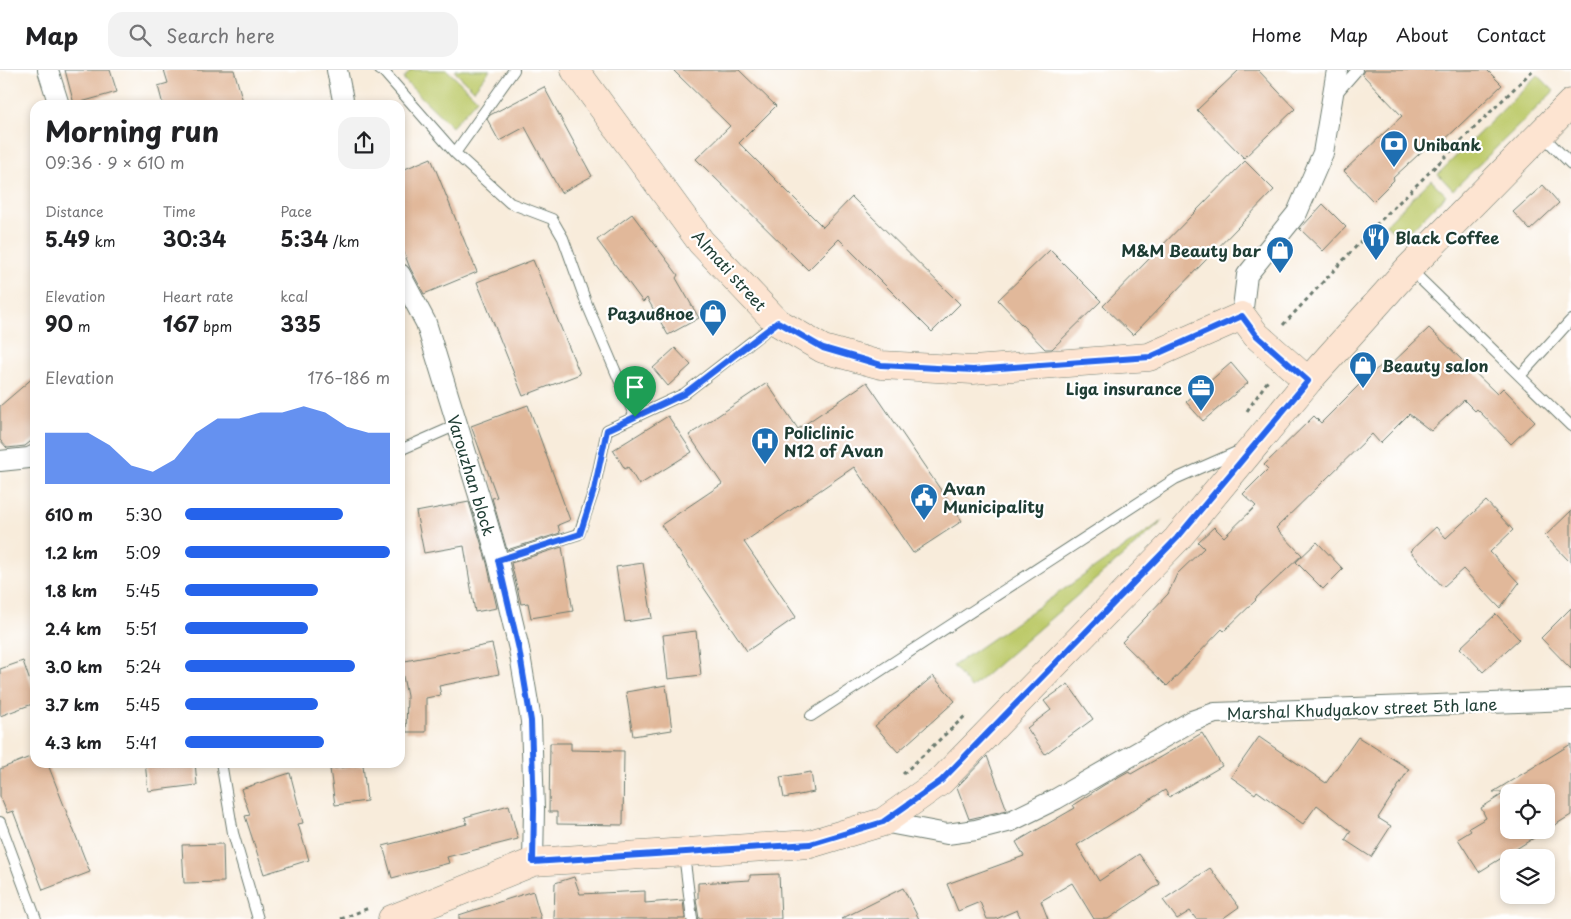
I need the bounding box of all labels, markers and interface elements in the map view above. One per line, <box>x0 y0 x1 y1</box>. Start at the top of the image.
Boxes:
search box <box>108 12 458 57</box>
text: Map <box>25 17 78 53</box>
icon: search <box>126 21 154 49</box>
text: Search here <box>166 21 275 49</box>
text: Home <box>1251 21 1301 48</box>
text: Map <box>1329 21 1368 48</box>
text: About <box>1396 21 1448 48</box>
text: Contact <box>1476 21 1546 48</box>
text: Morning run <box>45 109 219 152</box>
button: share <box>338 117 390 169</box>
bank icon: Unibank <box>1379 129 1409 168</box>
place label: Unibank <box>1413 132 1481 156</box>
text: 09:36 · 9 × 610 m <box>45 150 185 174</box>
text: Distance <box>45 201 104 222</box>
text: Time <box>163 201 196 222</box>
text: Pace <box>280 201 312 222</box>
text: 5.49 <box>45 222 90 254</box>
text: 30:34 <box>163 222 226 254</box>
text: 5:34 <box>280 222 328 254</box>
restaurant icon: Black Coffee <box>1361 222 1391 261</box>
street label: Almati street <box>687 224 773 316</box>
place label: Black Coffee <box>1395 225 1499 249</box>
text: km <box>90 231 116 252</box>
text: /km <box>328 231 359 252</box>
shop icon: M&M Beauty bar <box>1265 235 1295 274</box>
place label: M&M Beauty bar <box>1121 238 1262 262</box>
text: Elevation <box>45 286 105 307</box>
text: Heart rate <box>163 286 233 307</box>
text: kcal <box>280 286 308 307</box>
shop icon: Разливное <box>698 298 728 337</box>
place label: Разливное <box>607 301 694 325</box>
text: 90 <box>45 307 73 339</box>
text: 167 <box>163 307 199 339</box>
text: 335 <box>280 307 321 339</box>
text: m <box>73 316 90 337</box>
text: bpm <box>199 316 232 337</box>
shop icon: Beauty salon <box>1348 350 1378 389</box>
place label: Beauty salon <box>1382 353 1489 377</box>
text: Elevation <box>45 365 114 389</box>
text: 176–186 m <box>308 365 390 389</box>
pin <box>614 366 656 417</box>
icon: arrive <box>621 373 649 401</box>
office icon: Liga insurance <box>1186 373 1216 412</box>
place label: Liga insurance <box>1066 376 1182 400</box>
street label: Varouzhan block <box>442 412 502 538</box>
place label: Policlinic N12 of Avan <box>784 420 884 462</box>
hospital icon: Policlinic N12 of Avan <box>750 426 780 465</box>
place label: Avan Municipality <box>943 476 1044 518</box>
public building icon: Avan Municipality <box>909 482 939 521</box>
text: 610 m <box>45 502 93 526</box>
text: 5:30 <box>125 502 162 526</box>
text: 1.2 km <box>45 540 98 564</box>
text: 5:09 <box>125 540 161 564</box>
text: 1.8 km <box>45 578 97 602</box>
text: 5:45 <box>125 578 160 602</box>
text: 2.4 km <box>45 616 101 640</box>
text: 5:51 <box>125 616 157 640</box>
text: 3.0 km <box>45 654 102 678</box>
text: 5:24 <box>125 654 161 678</box>
street label: Marshal Khudyakov street 5th lane <box>1226 691 1498 725</box>
text: 3.7 km <box>45 692 99 716</box>
text: 5:45 <box>125 692 160 716</box>
text: 4.3 km <box>45 730 102 754</box>
text: 5:41 <box>125 730 157 754</box>
map controls <box>1500 784 1555 904</box>
button: locate <box>1500 784 1555 839</box>
button: layers <box>1500 849 1555 904</box>

